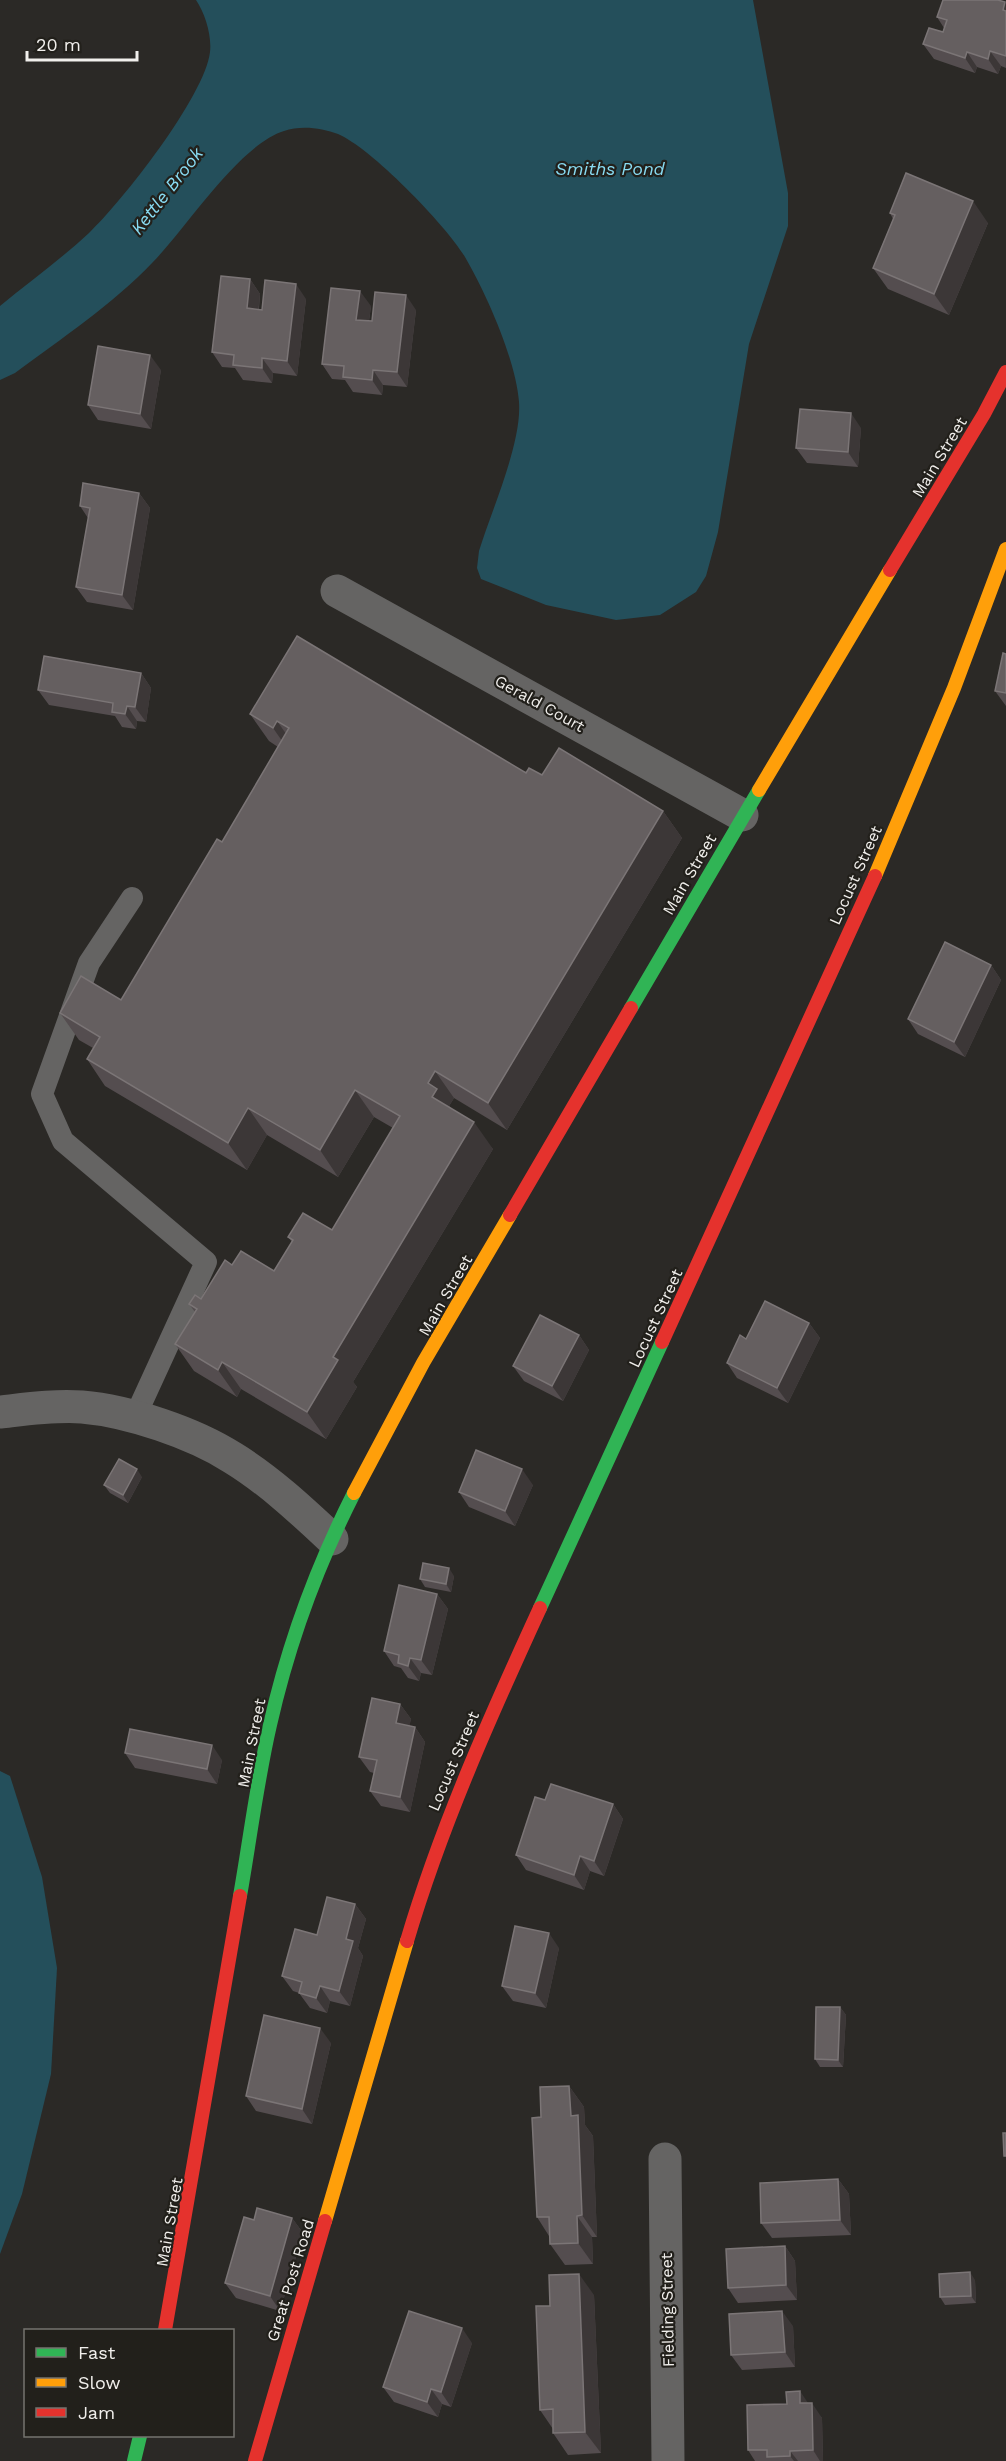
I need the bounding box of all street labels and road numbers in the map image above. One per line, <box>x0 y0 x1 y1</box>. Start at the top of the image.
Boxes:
street label: Main Street <box>908 413 971 501</box>
street label: Gerald Court <box>492 671 588 736</box>
street label: Locust Street <box>825 822 886 928</box>
street label: Main Street <box>659 830 720 918</box>
street label: Main Street <box>415 1251 476 1339</box>
street label: Locust Street <box>624 1266 687 1370</box>
street label: Main Street <box>234 1697 269 1789</box>
street label: Locust Street <box>424 1708 483 1814</box>
street label: Main Street <box>152 2176 187 2268</box>
street label: Great Post Road <box>263 2217 318 2344</box>
street label: Fielding Street <box>657 2252 678 2367</box>

